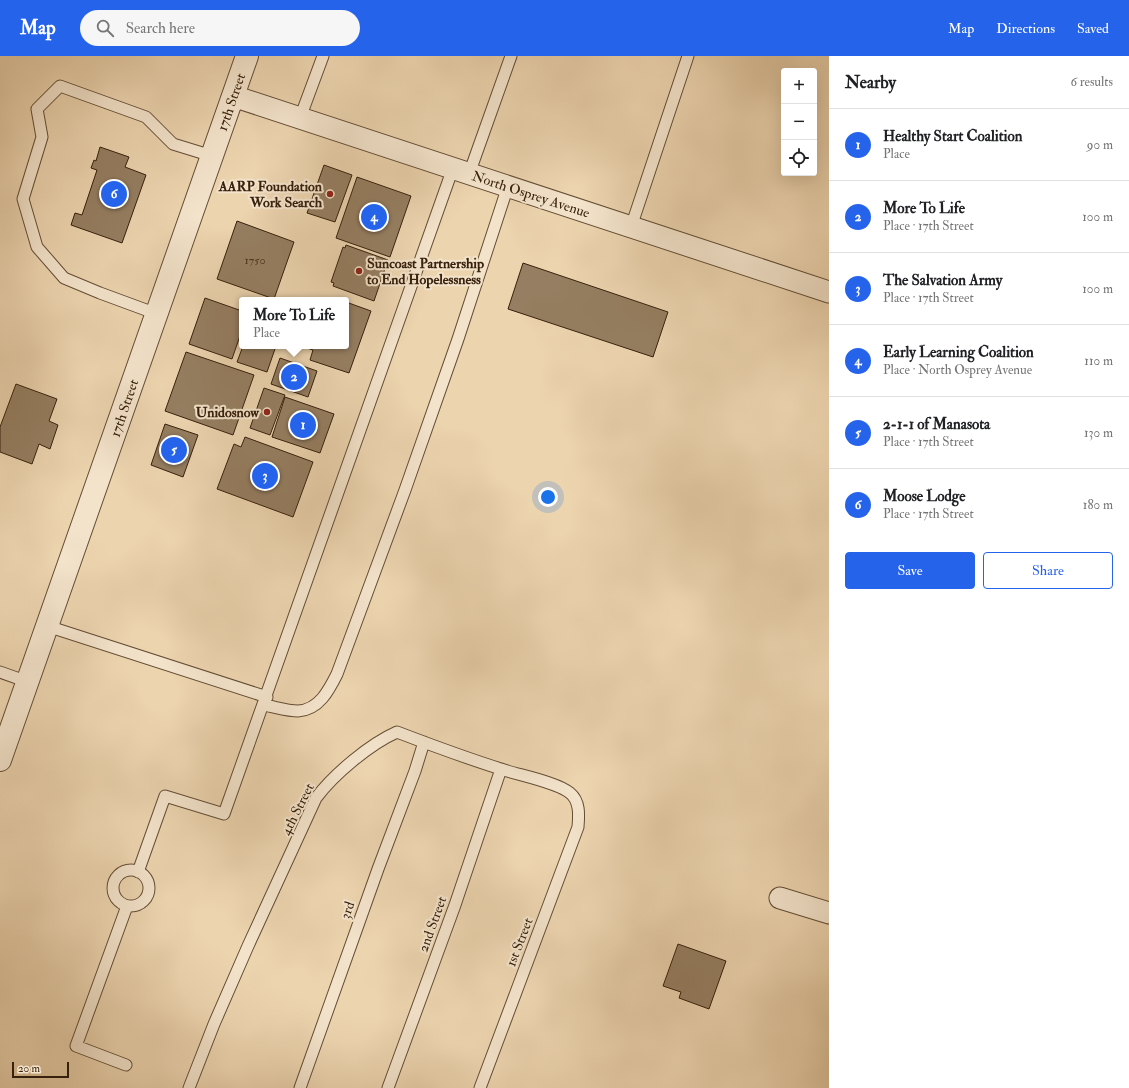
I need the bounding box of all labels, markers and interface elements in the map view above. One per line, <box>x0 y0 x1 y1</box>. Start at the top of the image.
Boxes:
search box <box>80 10 360 46</box>
text: Map <box>20 16 56 40</box>
icon: search <box>94 17 116 39</box>
text: Search here <box>126 19 195 38</box>
text: Map <box>948 20 974 37</box>
text: Directions <box>996 20 1055 37</box>
text: Saved <box>1077 20 1109 37</box>
map controls <box>781 68 817 176</box>
button: + <box>781 68 817 104</box>
street label: 17th Street <box>214 71 249 133</box>
text: Nearby <box>845 72 896 93</box>
text: 6 results <box>1070 74 1113 90</box>
button: − <box>781 104 817 140</box>
text: Healthy Start Coalition <box>883 127 1022 146</box>
text: 1 <box>856 137 860 153</box>
text: 90 m <box>1087 137 1113 153</box>
button: locate <box>781 140 817 176</box>
text: Place <box>883 146 910 162</box>
street label: North Osprey Avenue <box>469 167 592 223</box>
place label: AARP Foundation Work Search <box>218 178 323 211</box>
pin: 6 <box>101 179 127 209</box>
marker: AARP Foundation Work Search <box>325 189 335 199</box>
text: More To Life <box>883 199 965 218</box>
pin: 4 <box>361 202 387 232</box>
text: 2 <box>855 209 861 225</box>
text: 100 m <box>1082 209 1113 225</box>
text: Place · 17th Street <box>883 218 974 234</box>
house number: 1750 <box>244 253 266 268</box>
place label: Suncoast Partnership to End Hopelessness <box>367 255 484 289</box>
marker: Suncoast Partnership to End Hopelessness <box>354 266 364 276</box>
text: The Salvation Army <box>883 271 1002 290</box>
text: 3 <box>856 281 861 297</box>
text: 100 m <box>1082 281 1113 297</box>
text: Place · 17th Street <box>883 290 974 306</box>
popup <box>239 297 349 349</box>
text: More To Life <box>253 306 335 325</box>
text: Place <box>253 325 280 341</box>
text: Early Learning Coalition <box>883 343 1034 362</box>
text: 4 <box>854 353 862 369</box>
text: 110 m <box>1084 353 1113 369</box>
pin: 2 <box>281 362 307 392</box>
text: Place · North Osprey Avenue <box>883 362 1032 378</box>
street label: 17th Street <box>107 377 142 439</box>
place label: Unidosnow <box>196 404 260 421</box>
marker: Unidosnow <box>262 407 272 417</box>
pin: 1 <box>290 410 316 440</box>
text: 2-1-1 of Manasota <box>883 415 990 434</box>
text: 5 <box>855 425 861 441</box>
text: 130 m <box>1084 425 1113 441</box>
text: Place · 17th Street <box>883 434 974 450</box>
pin: 5 <box>161 435 187 465</box>
pin: 3 <box>252 461 278 491</box>
your location <box>538 487 558 507</box>
text: Moose Lodge <box>883 487 965 506</box>
text: 6 <box>855 497 861 513</box>
text: 180 m <box>1083 497 1113 513</box>
text: Place · 17th Street <box>883 506 974 522</box>
button: Save <box>845 552 975 589</box>
button: Share <box>983 552 1113 589</box>
street label: 4th Street <box>277 780 318 838</box>
street label: 2nd Street <box>415 894 451 954</box>
street label: 3rd <box>337 899 358 921</box>
street label: 1st Street <box>502 915 537 969</box>
scale bar <box>12 1060 69 1079</box>
text: 20 m <box>18 1062 40 1075</box>

